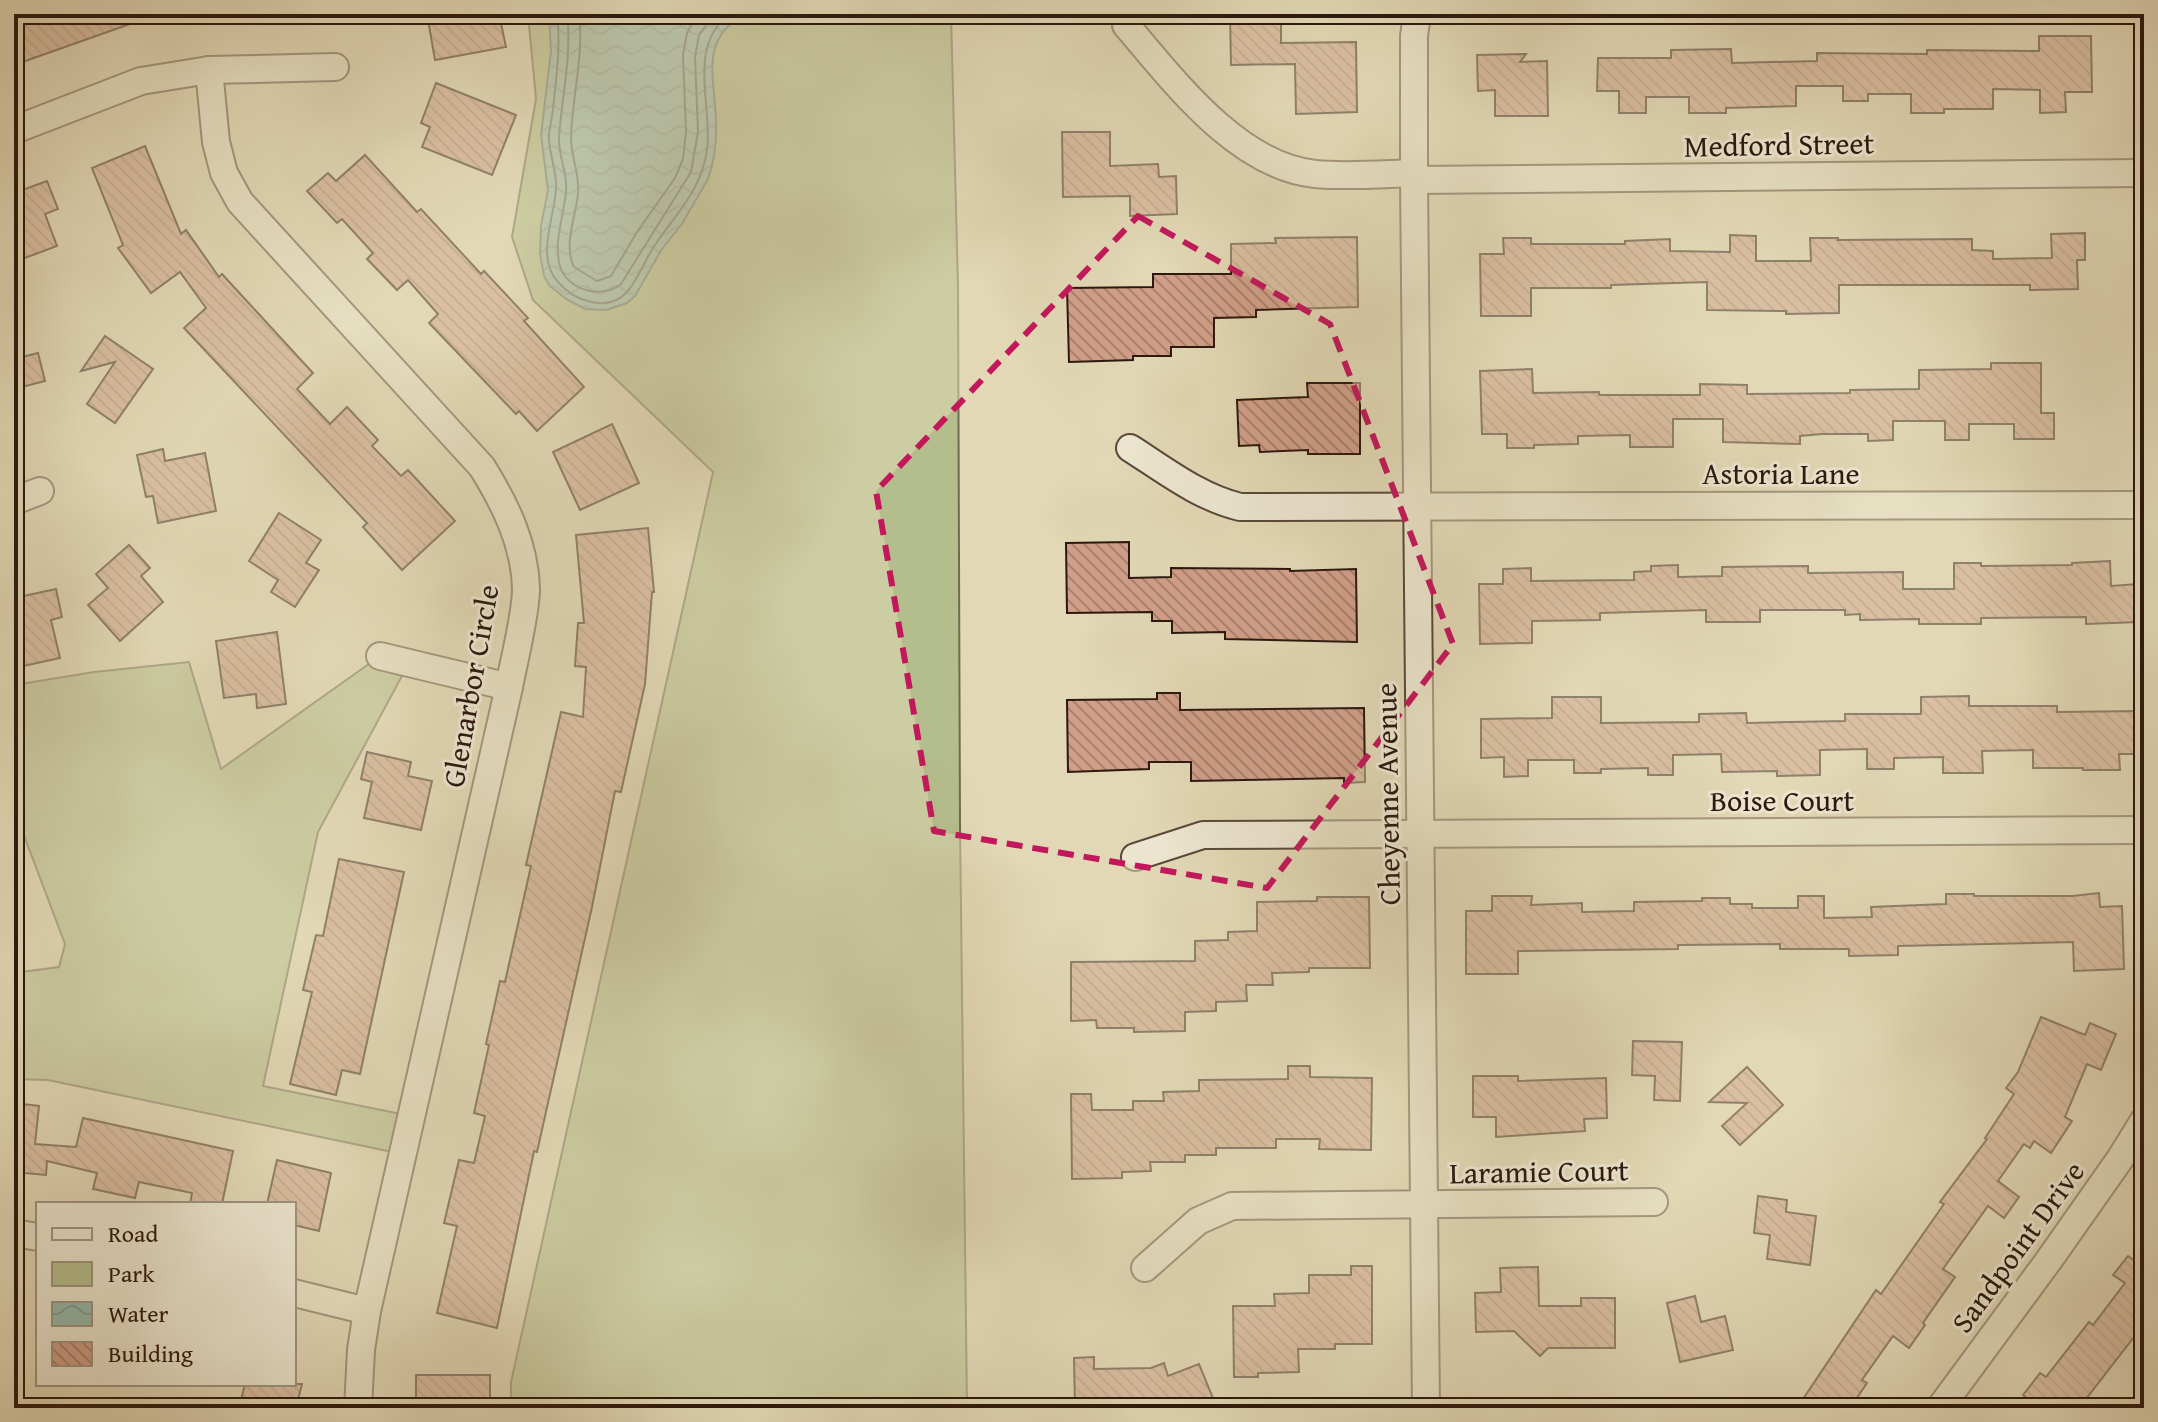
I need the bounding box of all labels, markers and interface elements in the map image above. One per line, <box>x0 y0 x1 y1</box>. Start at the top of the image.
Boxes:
street label: Medford Street <box>1684 120 1875 168</box>
street label: Astoria Lane <box>1702 451 1860 495</box>
street label: Glenarbor Circle <box>431 581 510 791</box>
street label: Cheyenne Avenue <box>1363 683 1411 905</box>
street label: Boise Court <box>1710 778 1854 822</box>
street label: Laramie Court <box>1449 1147 1629 1195</box>
street label: Sandpoint Drive <box>1940 1151 2095 1341</box>
legend <box>36 1202 296 1386</box>
text: Road <box>108 1216 158 1251</box>
text: Park <box>108 1256 155 1291</box>
text: Water <box>108 1296 169 1331</box>
text: Building <box>108 1336 193 1371</box>

